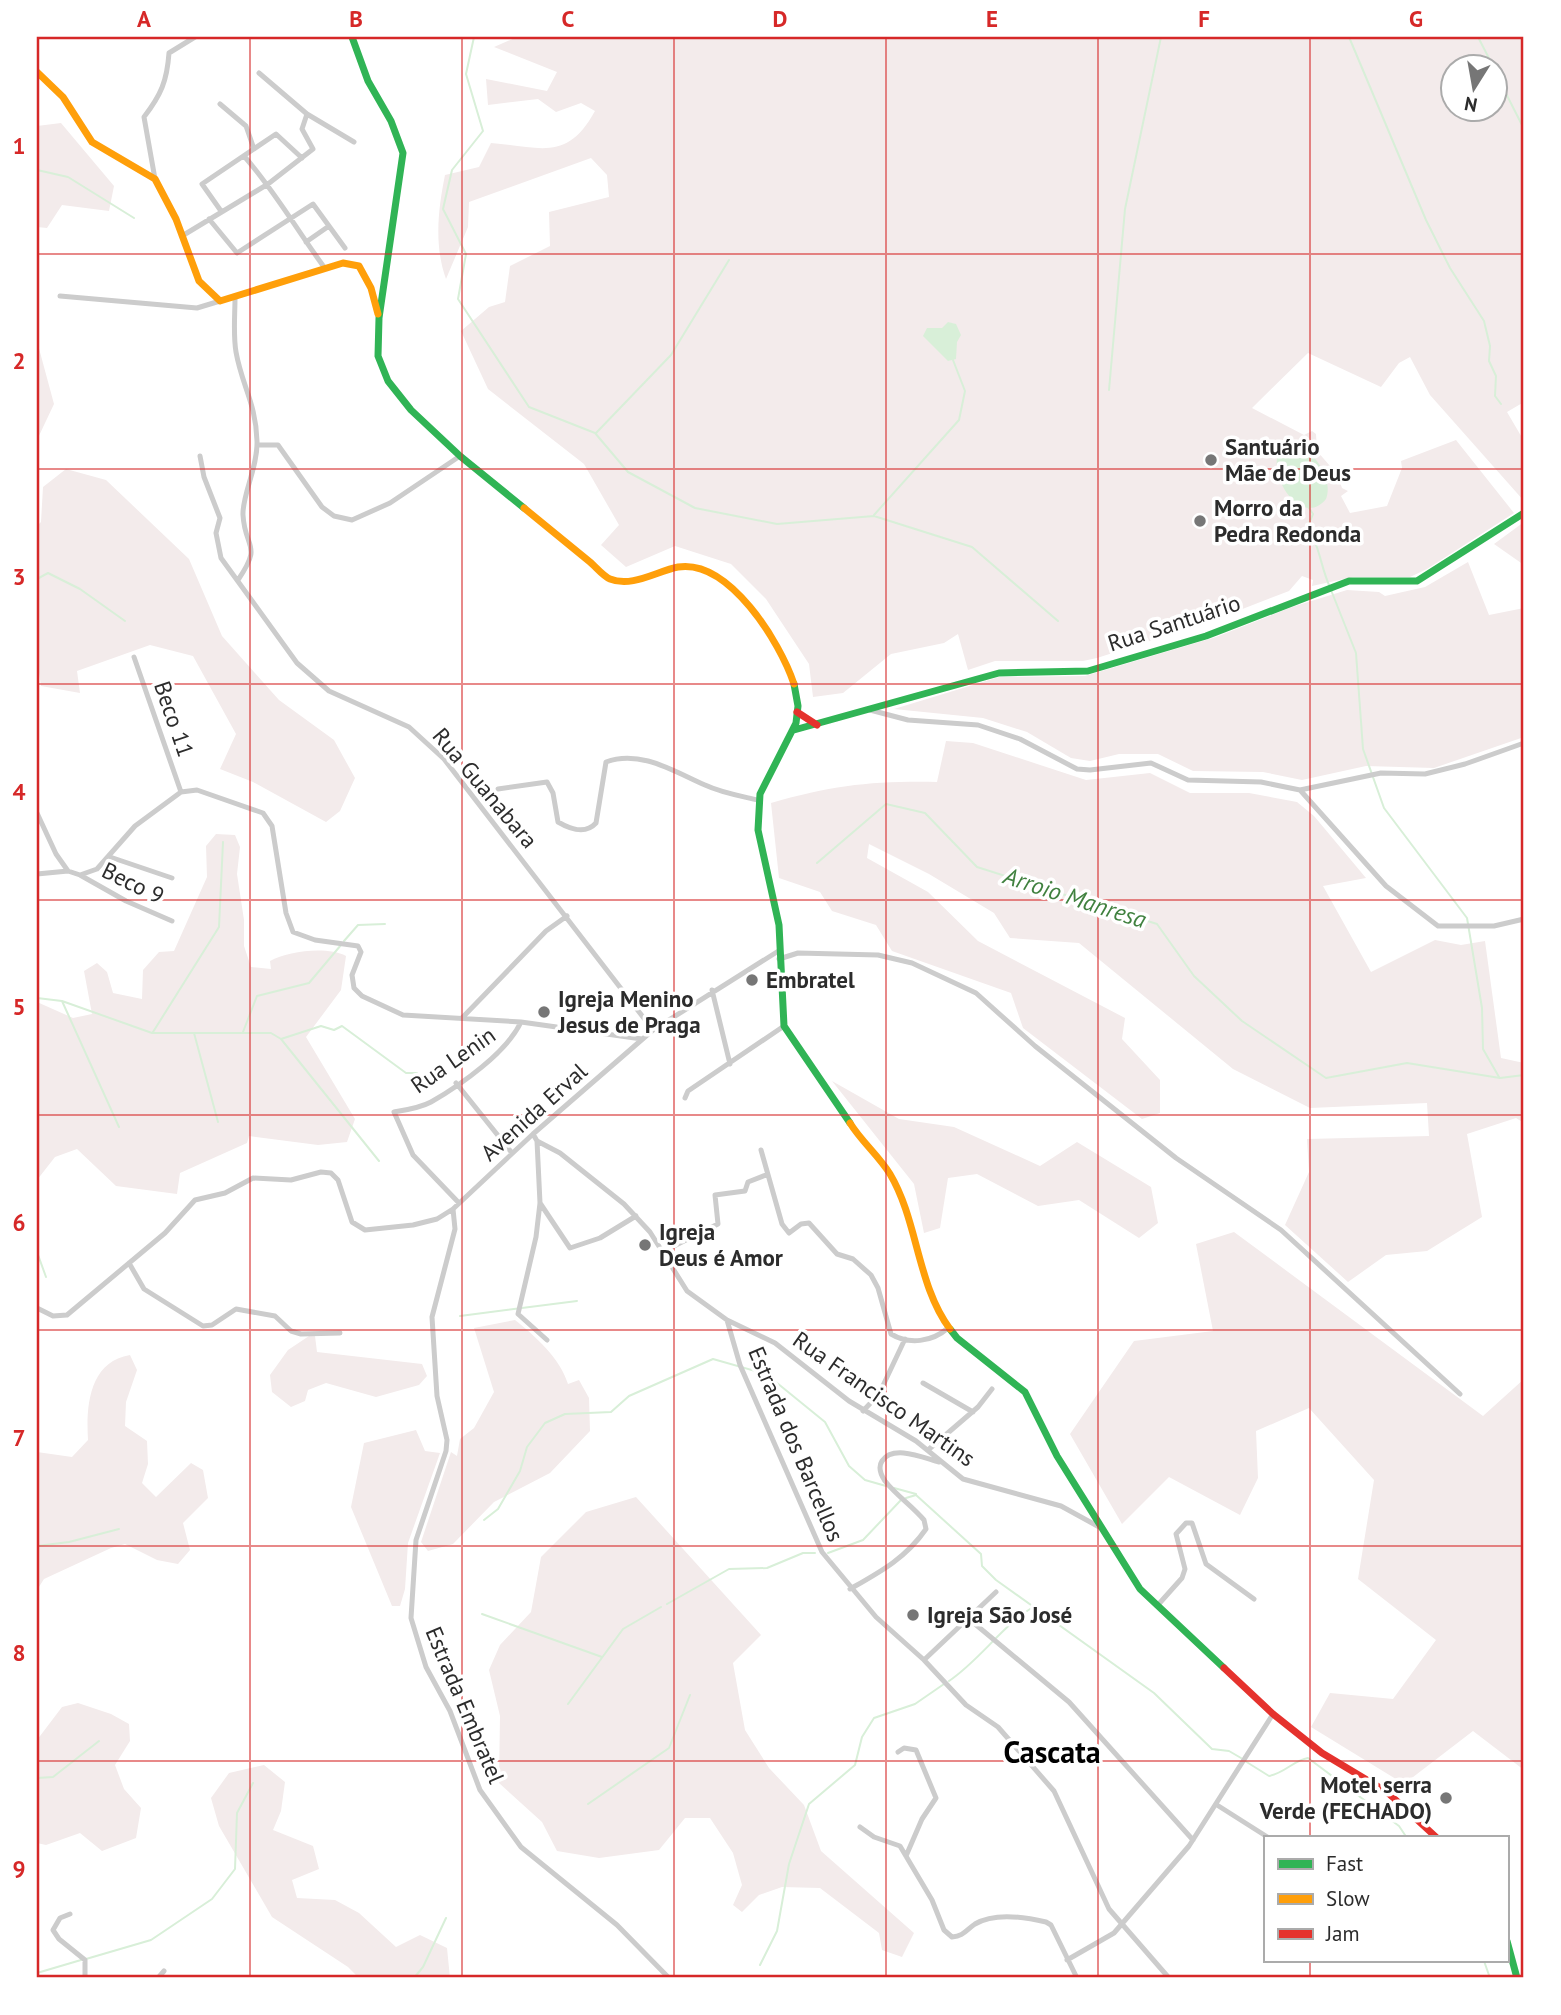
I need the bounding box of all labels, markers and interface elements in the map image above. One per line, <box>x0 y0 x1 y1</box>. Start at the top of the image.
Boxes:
text: A <box>137 4 151 33</box>
text: B <box>349 4 363 33</box>
text: C <box>562 4 575 33</box>
text: D <box>773 4 787 33</box>
text: E <box>986 4 998 33</box>
text: F <box>1198 4 1210 33</box>
text: G <box>1409 4 1423 33</box>
north arrow <box>1438 52 1508 122</box>
text: N <box>1462 92 1479 118</box>
text: 1 <box>12 131 26 160</box>
text: 2 <box>12 346 26 375</box>
place label: Santuário Mãe de Deus <box>1225 432 1351 487</box>
marker: Santuário Mãe de Deus <box>1203 452 1219 468</box>
place label: Morro da Pedra Redonda <box>1214 493 1361 548</box>
marker: Morro da Pedra Redonda <box>1192 513 1208 529</box>
text: 3 <box>12 562 26 591</box>
street label: Rua Santuário <box>1104 587 1244 658</box>
street label: Beco 11 <box>148 677 201 761</box>
street label: Rua Guanabara <box>427 722 544 854</box>
text: 4 <box>12 777 26 806</box>
street label: Beco 9 <box>97 855 169 910</box>
water label: Arroio Manresa <box>999 860 1151 935</box>
place label: Embratel <box>766 965 855 994</box>
marker: Embratel <box>744 972 760 988</box>
place label: Igreja Menino Jesus de Praga <box>557 984 701 1039</box>
text: 5 <box>12 992 26 1021</box>
marker: Igreja Menino Jesus de Praga <box>536 1004 552 1020</box>
street label: Rua Lenin <box>405 1020 501 1099</box>
street label: Avenida Erval <box>474 1056 593 1167</box>
text: 6 <box>12 1208 26 1237</box>
place label: Igreja Deus é Amor <box>659 1217 784 1272</box>
marker: Igreja Deus é Amor <box>637 1237 653 1253</box>
street label: Rua Francisco Martins <box>788 1325 981 1472</box>
street label: Estrada dos Barcellos <box>742 1342 851 1546</box>
text: 7 <box>12 1423 26 1452</box>
place label: Igreja São José <box>927 1600 1072 1629</box>
marker: Igreja São José <box>905 1607 921 1623</box>
street label: Estrada Embratel <box>419 1622 512 1788</box>
text: 8 <box>12 1638 26 1667</box>
district label: Cascata <box>1003 1732 1101 1771</box>
place label: Motel serra Verde (FECHADO) <box>1259 1770 1432 1825</box>
marker: Motel serra Verde (FECHADO) <box>1438 1790 1454 1806</box>
legend <box>1264 1836 1508 1962</box>
text: Fast <box>1326 1850 1363 1877</box>
text: 9 <box>12 1854 26 1883</box>
text: Slow <box>1326 1885 1370 1912</box>
text: Jam <box>1325 1920 1360 1947</box>

